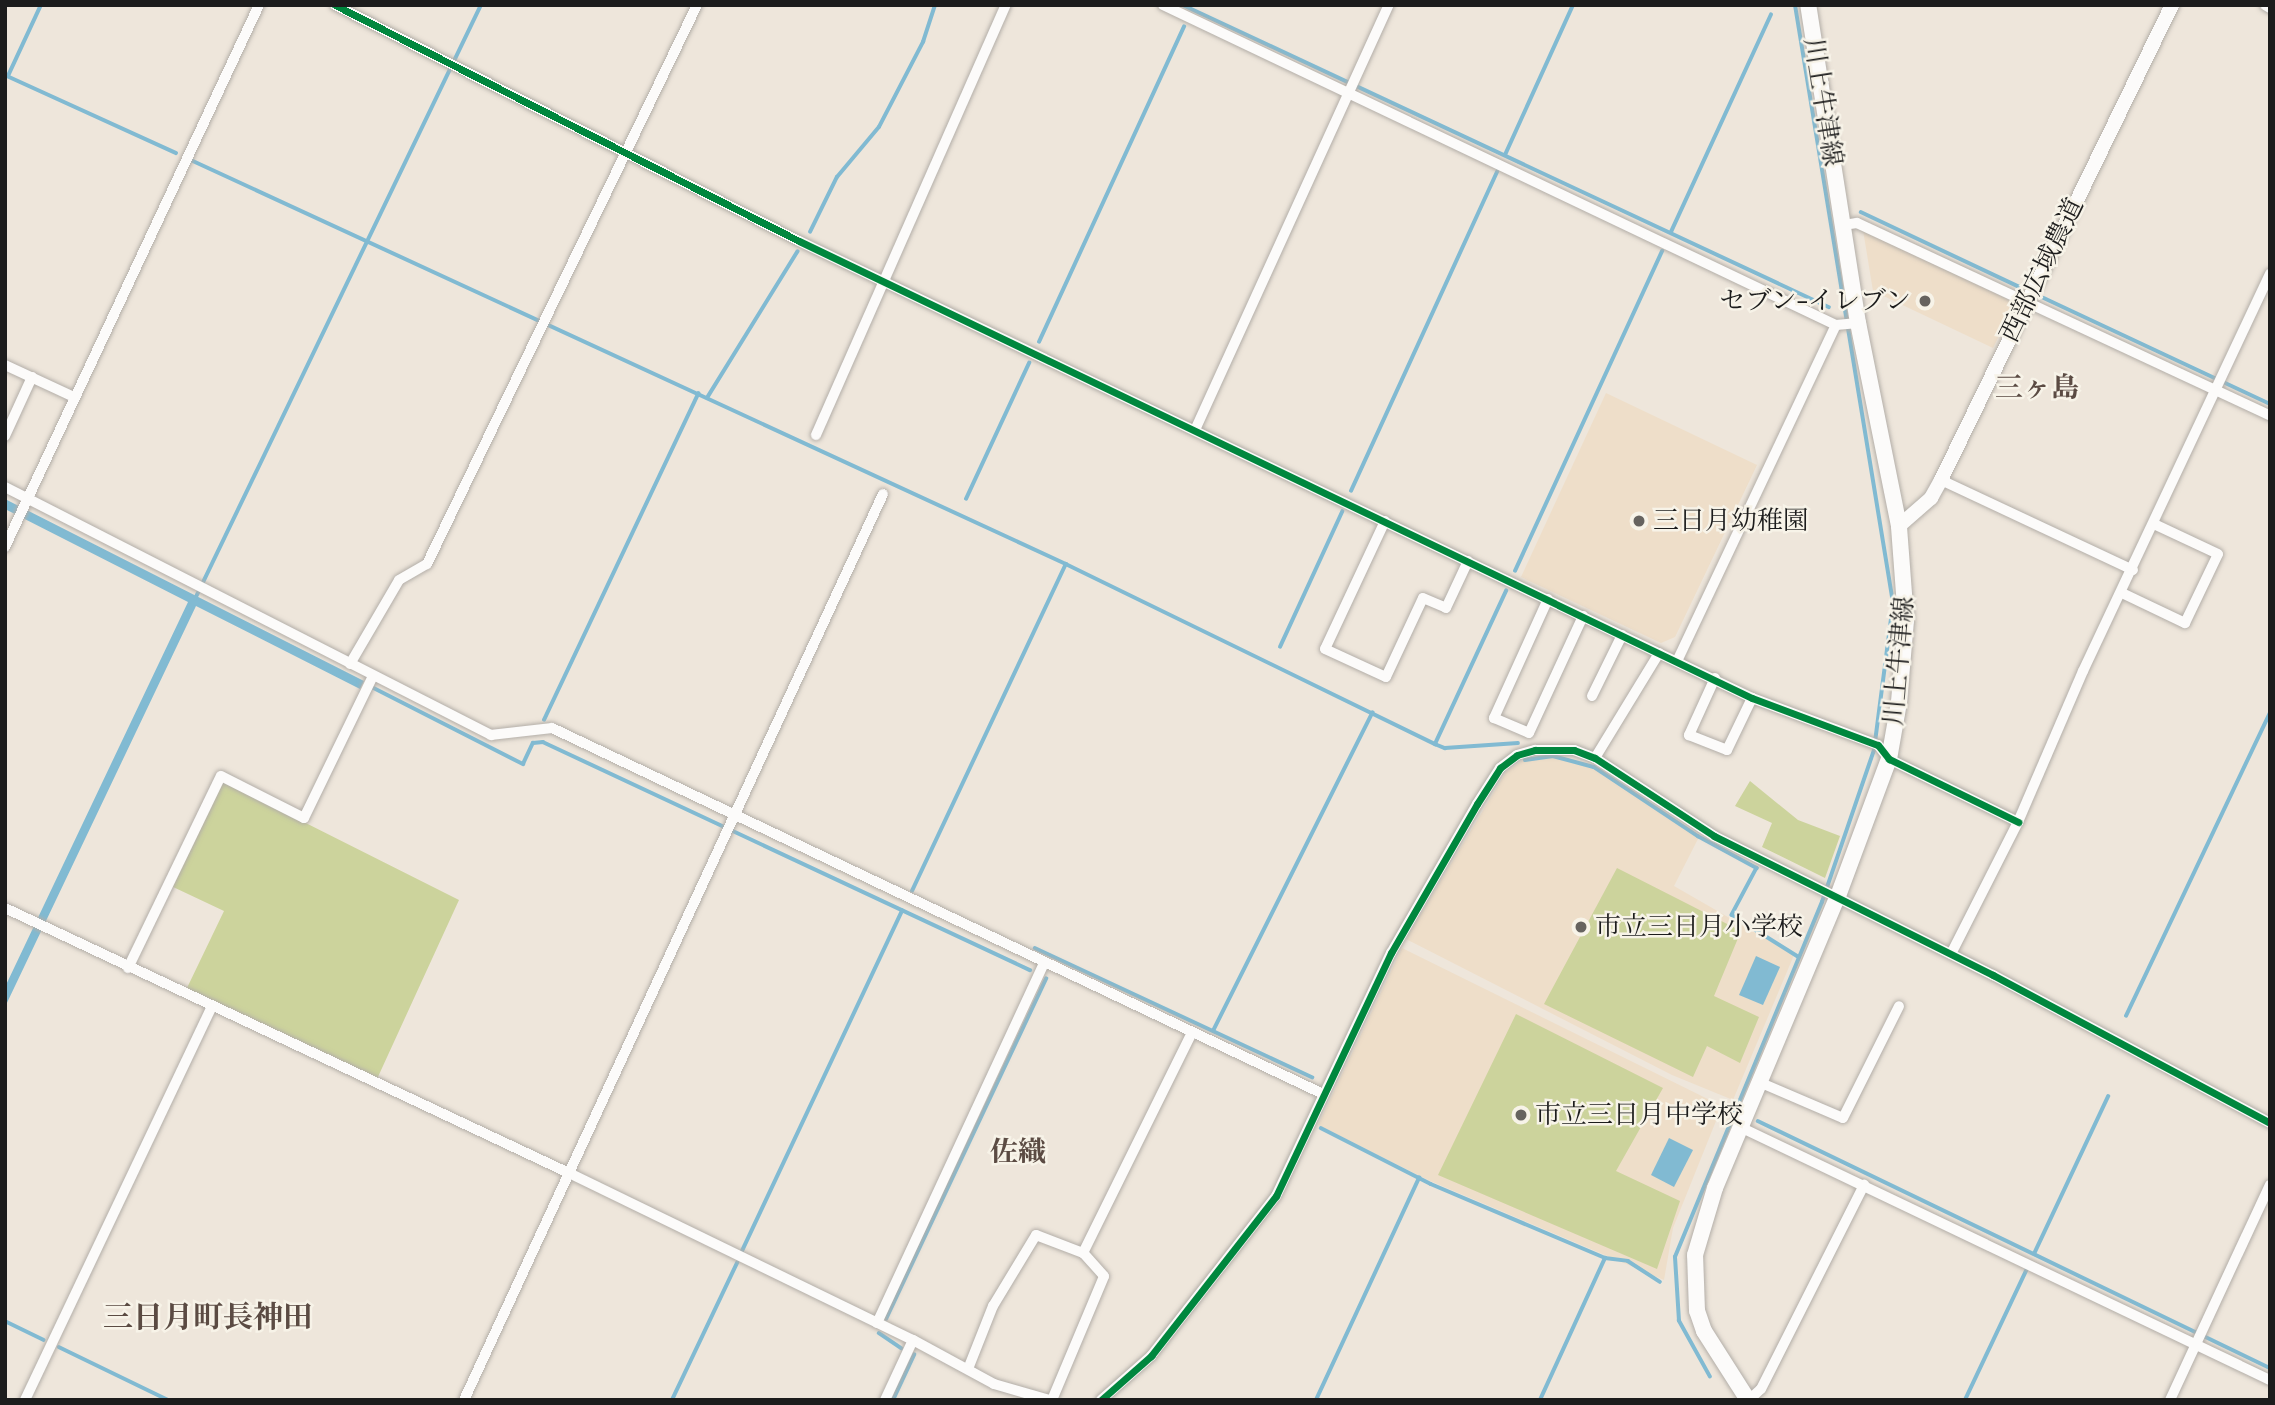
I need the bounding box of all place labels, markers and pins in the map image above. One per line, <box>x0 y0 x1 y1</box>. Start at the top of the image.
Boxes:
place label: セブン-イレブン <box>1717 285 1911 317</box>
marker: セブン-イレブン <box>1917 293 1933 309</box>
place label: 三日月幼稚園 <box>1653 505 1809 537</box>
marker: 三日月幼稚園 <box>1631 513 1647 529</box>
place label: 市立三日月小学校 <box>1595 911 1803 943</box>
marker: 市立三日月小学校 <box>1573 919 1589 935</box>
place label: 市立三日月中学校 <box>1535 1099 1743 1131</box>
marker: 市立三日月中学校 <box>1513 1107 1529 1123</box>

